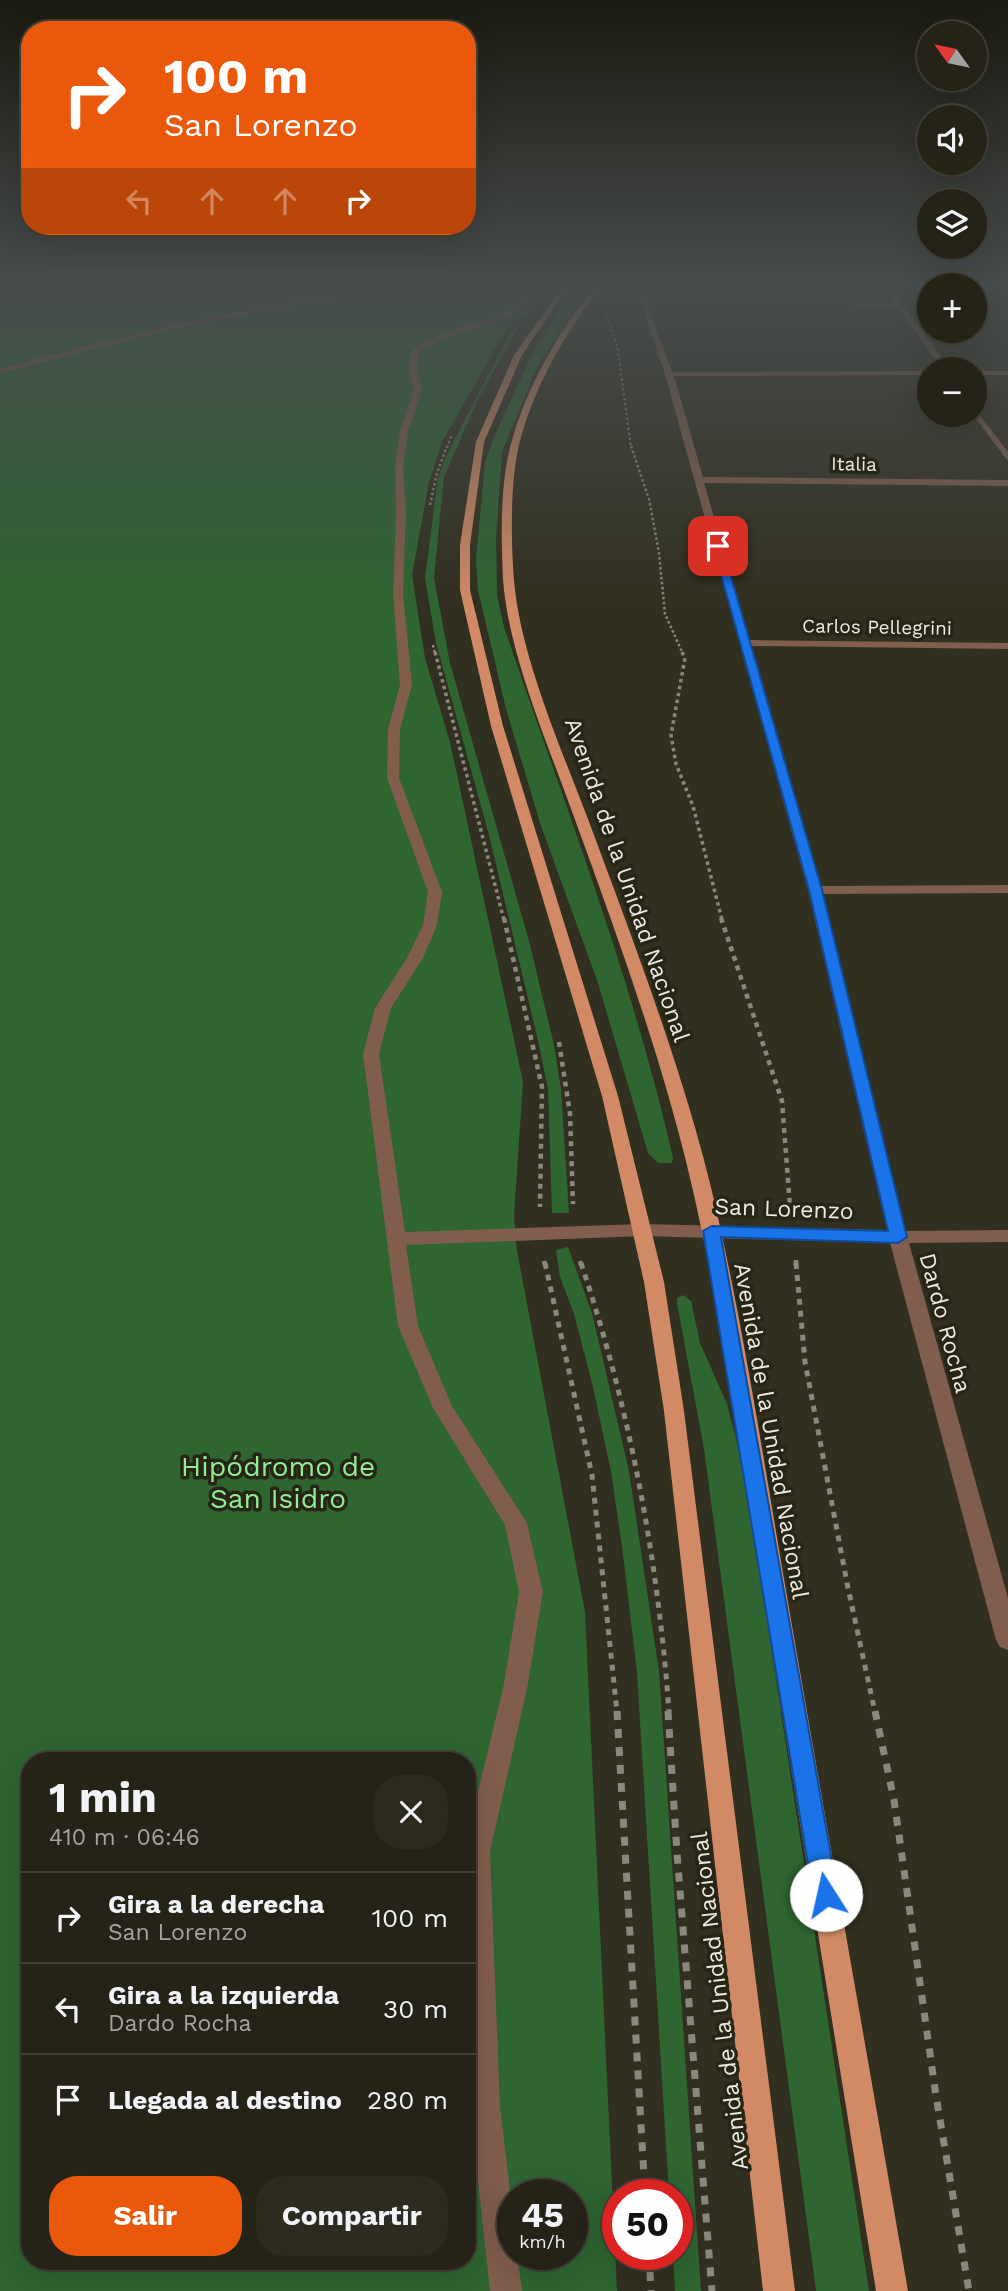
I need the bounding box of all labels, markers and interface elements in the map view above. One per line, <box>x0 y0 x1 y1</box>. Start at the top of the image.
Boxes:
north arrow <box>917 21 987 91</box>
map controls <box>917 21 987 427</box>
text: 100 m <box>164 47 308 105</box>
icon: right <box>49 49 140 140</box>
button: sound <box>917 105 987 175</box>
text: San Lorenzo <box>164 106 358 144</box>
icon: left <box>120 182 158 220</box>
icon: ahead <box>193 182 231 220</box>
icon: ahead <box>266 182 304 220</box>
icon: right <box>339 182 377 220</box>
button: layers <box>917 189 987 259</box>
button: + <box>917 273 987 343</box>
button: − <box>917 357 987 427</box>
street label: Italia <box>831 452 877 476</box>
pin <box>688 516 748 576</box>
icon: arrive <box>699 527 737 565</box>
street label: Carlos Pellegrini <box>802 614 952 640</box>
street label: Avenida de la Unidad Nacional <box>559 715 695 1045</box>
street label: San Lorenzo <box>714 1193 854 1225</box>
street label: Dardo Rocha <box>913 1250 977 1396</box>
street label: Avenida de la Unidad Nacional <box>728 1261 814 1601</box>
park label: Hipódromo de San Isidro <box>181 1450 375 1515</box>
text: 1 min <box>49 1773 157 1822</box>
button: close <box>374 1775 448 1849</box>
text: 410 m · 06:46 <box>49 1824 200 1851</box>
street label: Avenida de la Unidad Nacional <box>686 1830 754 2172</box>
position arrow <box>789 1858 863 1932</box>
text: Gira a la derecha <box>108 1889 324 1919</box>
icon: right <box>49 1899 87 1937</box>
text: 100 m <box>372 1903 448 1933</box>
text: San Lorenzo <box>108 1919 247 1946</box>
text: Gira a la izquierda <box>108 1980 339 2010</box>
icon: left <box>49 1990 87 2028</box>
text: 30 m <box>383 1994 448 2024</box>
text: Dardo Rocha <box>108 2010 252 2037</box>
icon: arrive <box>49 2081 87 2119</box>
text: Llegada al destino <box>108 2085 342 2115</box>
text: 280 m <box>367 2085 448 2115</box>
button: Salir <box>49 2176 242 2256</box>
button: Compartir <box>256 2176 448 2256</box>
speed limit sign: 50 <box>602 2179 693 2270</box>
text: 45 <box>521 2194 564 2236</box>
text: km/h <box>519 2231 566 2252</box>

